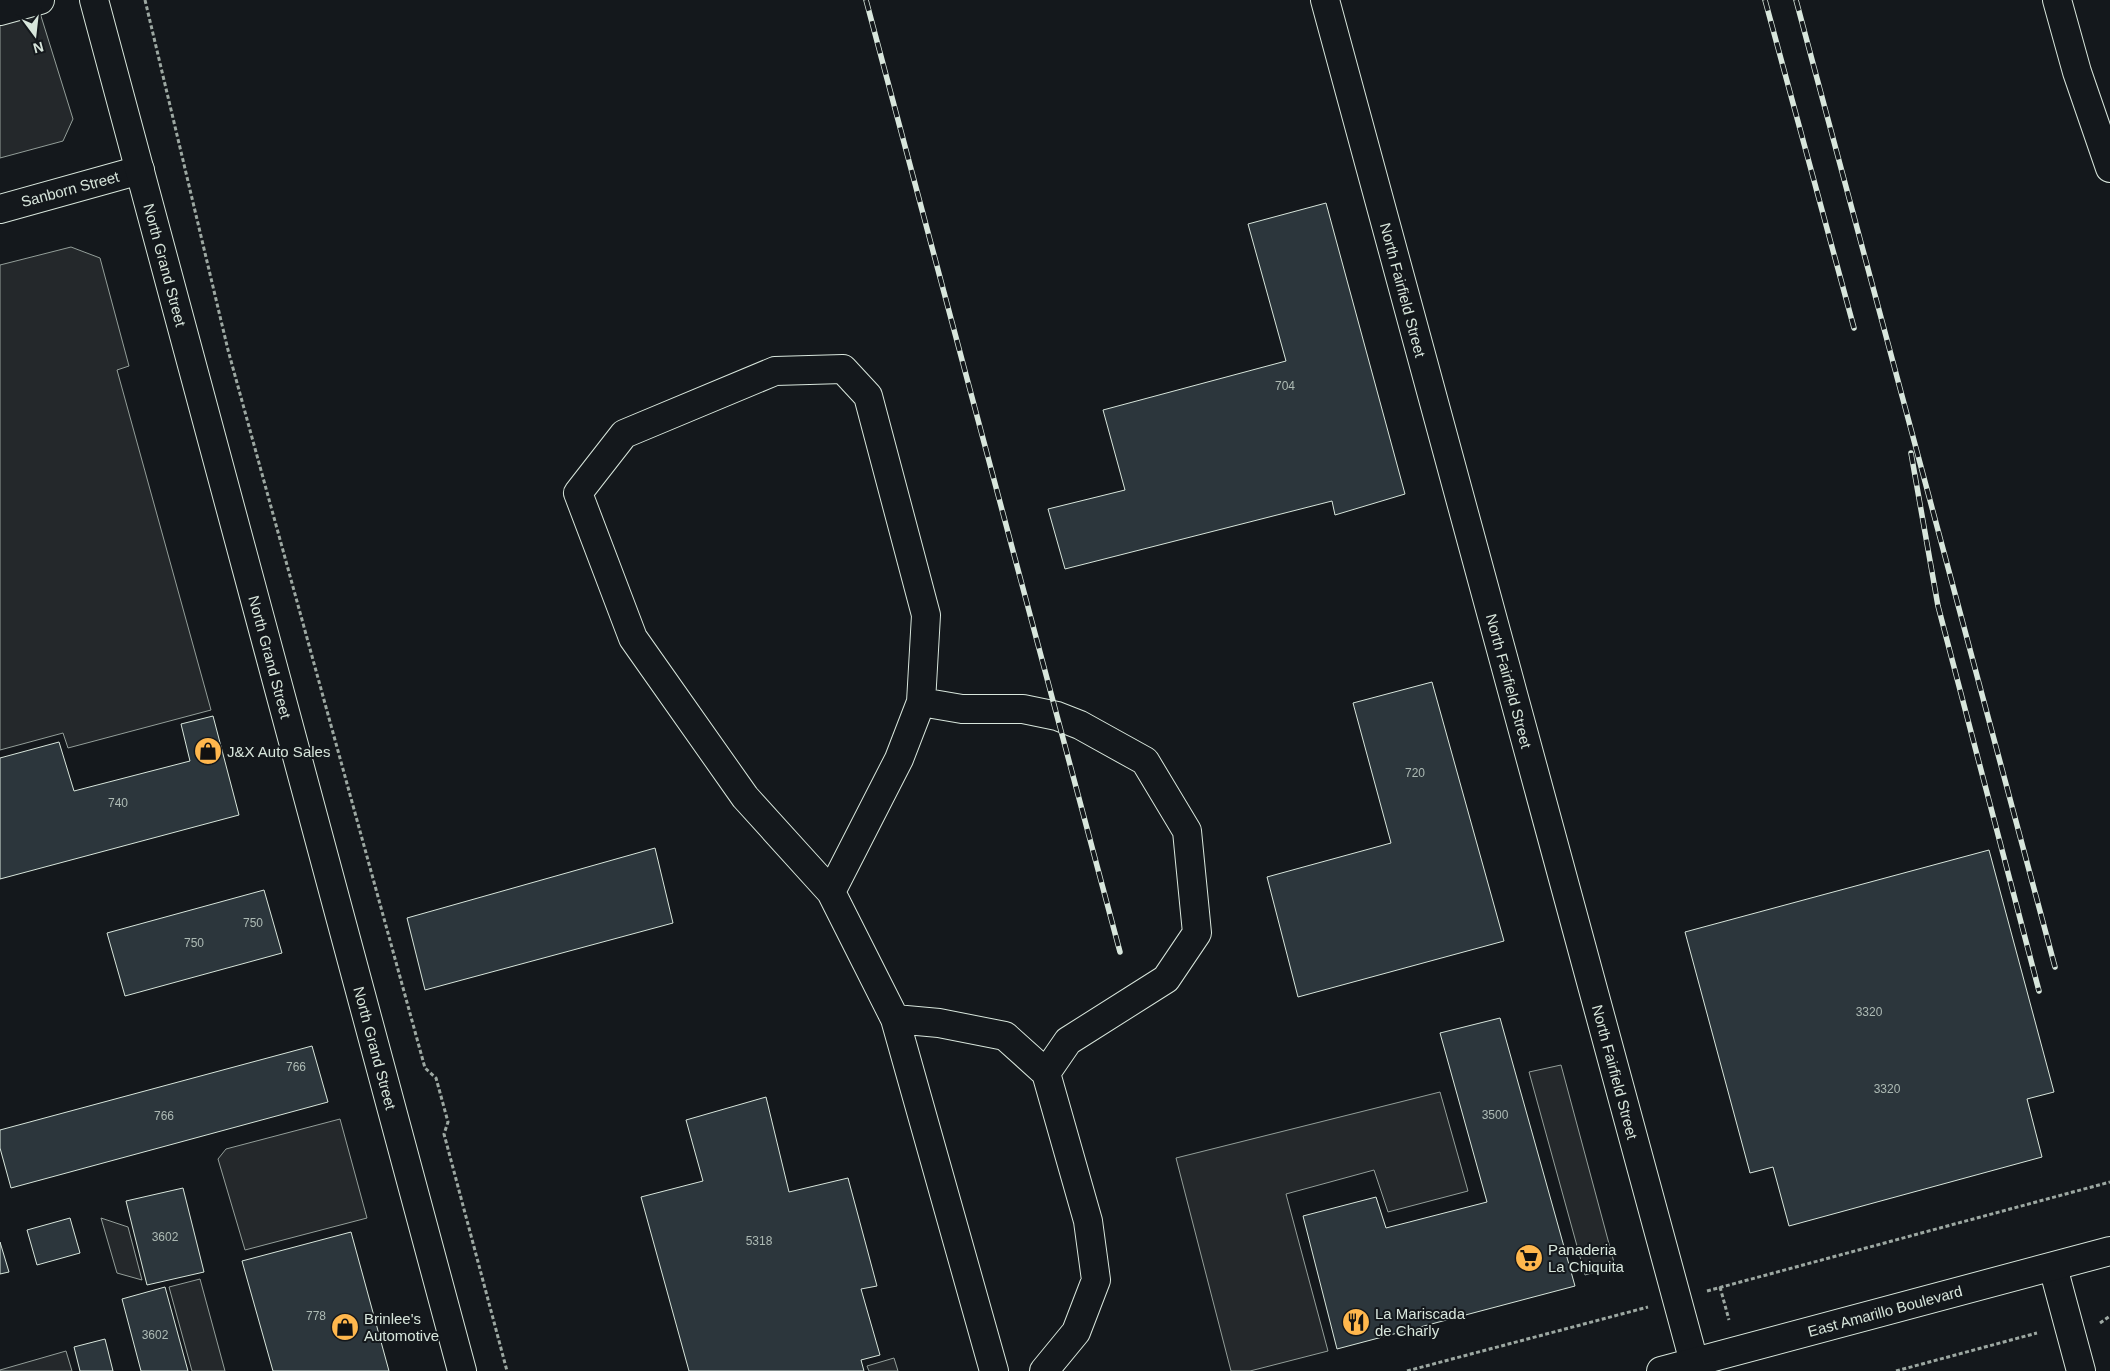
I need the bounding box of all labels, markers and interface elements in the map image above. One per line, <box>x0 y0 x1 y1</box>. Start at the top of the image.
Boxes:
north arrow <box>10 10 60 60</box>
text: N <box>31 39 45 57</box>
street label: Sanborn Street <box>19 168 122 210</box>
street label: North Grand Street <box>140 202 190 329</box>
street label: North Fairfield Street <box>1377 221 1429 360</box>
house number: 704 <box>1275 379 1295 393</box>
street label: North Grand Street <box>245 594 295 721</box>
street label: North Fairfield Street <box>1483 612 1535 751</box>
shop icon: J&X Auto Sales <box>193 736 223 766</box>
place label: J&X Auto Sales <box>227 743 330 760</box>
house number: 720 <box>1405 766 1425 780</box>
house number: 740 <box>108 796 128 810</box>
house number: 750 <box>243 916 263 930</box>
house number: 750 <box>184 936 204 950</box>
street label: North Grand Street <box>350 985 400 1112</box>
street label: North Fairfield Street <box>1589 1003 1641 1142</box>
house number: 3320 <box>1856 1005 1883 1019</box>
house number: 766 <box>286 1060 306 1074</box>
house number: 3320 <box>1874 1082 1901 1096</box>
house number: 3500 <box>1482 1108 1509 1122</box>
house number: 766 <box>154 1109 174 1123</box>
house number: 3602 <box>152 1230 179 1244</box>
house number: 5318 <box>746 1234 773 1248</box>
place label: Panaderia La Chiquita <box>1548 1241 1625 1275</box>
supermarket icon: Panaderia La Chiquita <box>1514 1243 1544 1273</box>
street label: East Amarillo Boulevard <box>1806 1282 1964 1340</box>
place label: La Mariscada de Charly <box>1375 1305 1466 1339</box>
restaurant icon: La Mariscada de Charly <box>1341 1307 1371 1337</box>
house number: 778 <box>306 1309 326 1323</box>
place label: Brinlee's Automotive <box>364 1310 439 1344</box>
shop icon: Brinlee's Automotive <box>330 1312 360 1342</box>
house number: 3602 <box>142 1328 169 1342</box>

